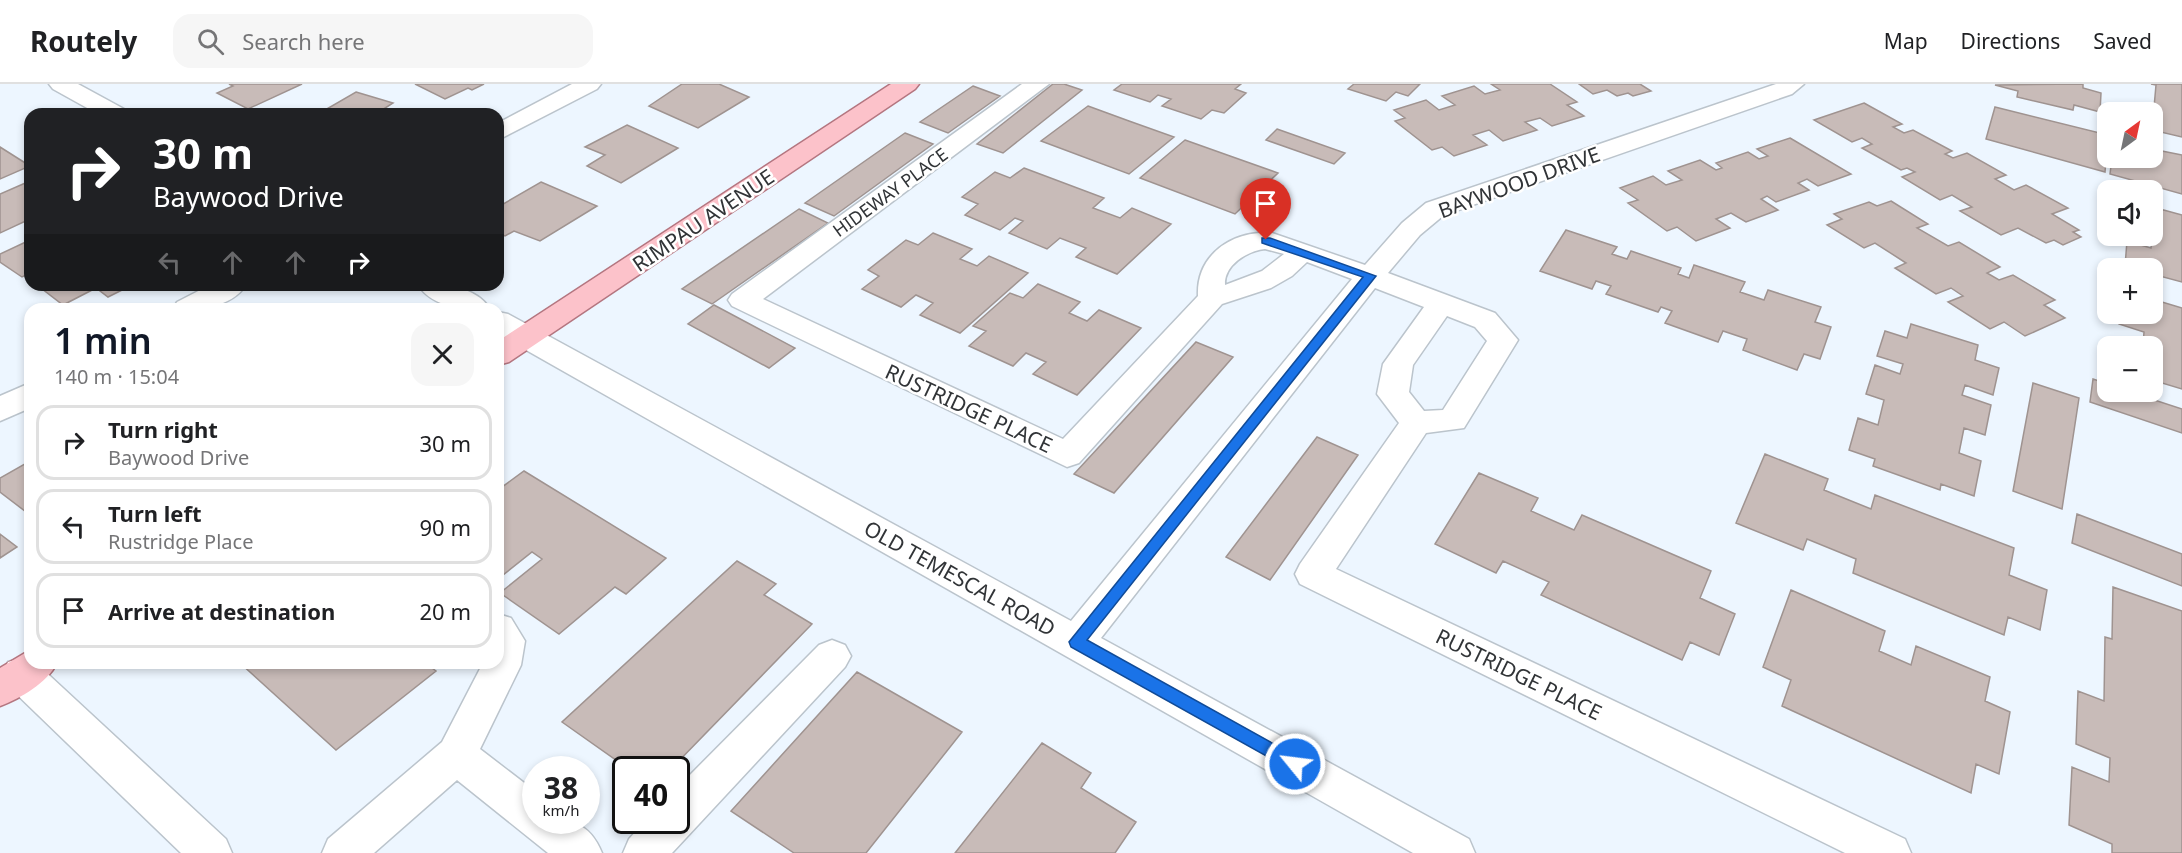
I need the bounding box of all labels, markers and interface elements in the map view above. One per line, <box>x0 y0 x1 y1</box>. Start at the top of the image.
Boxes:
search box <box>173 14 593 68</box>
text: Routely <box>30 22 137 60</box>
icon: search <box>194 25 227 58</box>
text: Search here <box>242 26 365 56</box>
text: Map <box>1884 27 1928 55</box>
text: Directions <box>1961 27 2060 55</box>
text: Saved <box>2093 27 2152 55</box>
north arrow <box>2097 102 2163 168</box>
map controls <box>2097 102 2163 402</box>
text: 30 m <box>153 124 253 181</box>
icon: right <box>54 132 132 210</box>
street label: BAYWOOD DRIVE <box>1434 140 1604 224</box>
street label: HIDEWAY PLACE <box>828 142 952 242</box>
street label: RIMPAU AVENUE <box>627 162 779 278</box>
text: Baywood Drive <box>153 178 344 215</box>
pin <box>1240 178 1291 240</box>
button: sound <box>2097 180 2163 246</box>
icon: arrive <box>1249 187 1282 220</box>
icon: left <box>153 246 186 279</box>
icon: ahead <box>216 246 249 279</box>
icon: ahead <box>279 246 312 279</box>
icon: right <box>342 246 375 279</box>
button: + <box>2097 258 2163 324</box>
text: 1 min <box>54 316 152 365</box>
button: close <box>411 323 474 386</box>
button: − <box>2097 336 2163 402</box>
street label: RUSTRIDGE PLACE <box>881 357 1057 459</box>
text: 140 m · 15:04 <box>54 363 179 390</box>
text: Turn right <box>108 414 218 444</box>
icon: right <box>57 426 90 459</box>
text: 30 m <box>420 428 471 458</box>
text: Baywood Drive <box>108 444 249 471</box>
text: Turn left <box>108 498 202 528</box>
icon: left <box>57 510 90 543</box>
text: 90 m <box>420 512 471 542</box>
street label: OLD TEMESCAL ROAD <box>859 514 1061 642</box>
text: Rustridge Place <box>108 528 253 555</box>
icon: arrive <box>57 594 90 627</box>
text: Arrive at destination <box>108 596 335 626</box>
text: 20 m <box>420 596 471 626</box>
street label: RUSTRIDGE PLACE <box>1431 622 1607 726</box>
position arrow <box>1263 732 1327 796</box>
speed limit sign: 40 <box>612 756 690 834</box>
text: 38 <box>544 767 578 808</box>
text: km/h <box>543 800 579 820</box>

